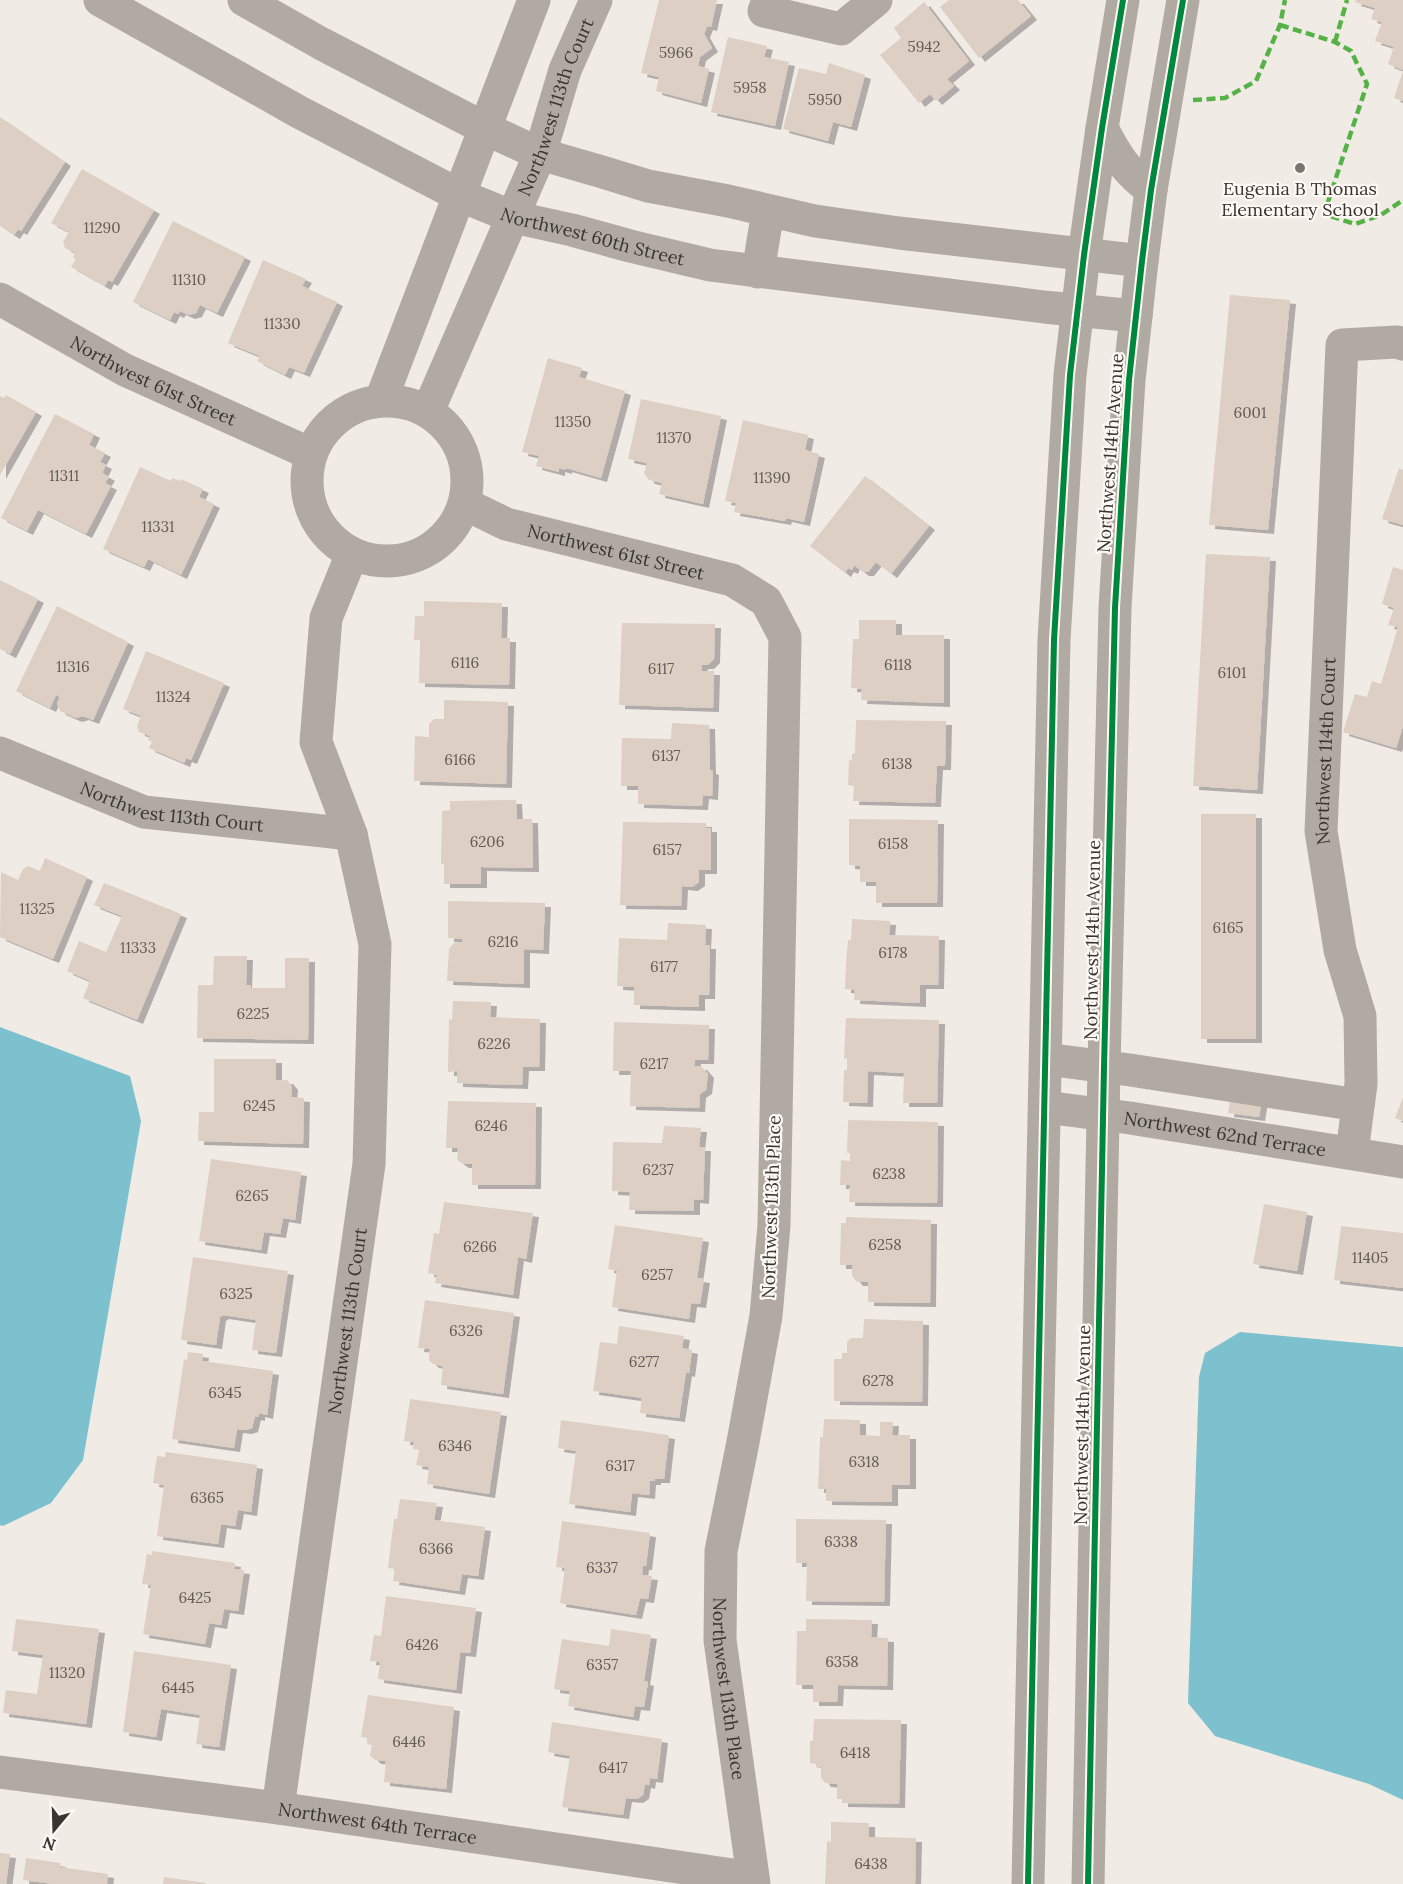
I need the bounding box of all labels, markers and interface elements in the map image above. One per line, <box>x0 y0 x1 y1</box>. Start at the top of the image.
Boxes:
street label: Northwest 113th Court <box>512 14 598 199</box>
house number: 5942 <box>907 37 941 56</box>
house number: 5966 <box>659 43 693 62</box>
house number: 5958 <box>733 78 767 97</box>
house number: 5950 <box>808 90 842 109</box>
marker: Eugenia B Thomas Elementary School <box>1293 161 1307 175</box>
place label: Eugenia B Thomas Elementary School <box>1221 177 1379 221</box>
street label: Northwest 60th Street <box>497 202 687 270</box>
house number: 11290 <box>84 218 120 237</box>
house number: 11310 <box>172 270 206 289</box>
house number: 11330 <box>264 314 300 333</box>
street label: Northwest 61st Street <box>67 330 240 430</box>
street label: Northwest 114th Avenue <box>1092 352 1128 554</box>
house number: 6001 <box>1234 403 1266 422</box>
house number: 11350 <box>555 412 591 431</box>
house number: 11370 <box>656 428 692 447</box>
house number: 11311 <box>49 466 79 485</box>
house number: 11390 <box>753 468 791 487</box>
house number: 11331 <box>141 517 175 536</box>
street label: Northwest 61st Street <box>525 518 707 584</box>
house number: 6116 <box>451 653 479 672</box>
house number: 6118 <box>884 655 912 674</box>
house number: 11316 <box>56 657 90 676</box>
street label: Northwest 114th Court <box>1309 657 1340 847</box>
house number: 6117 <box>648 659 674 678</box>
house number: 6101 <box>1218 663 1246 682</box>
house number: 11324 <box>155 687 191 706</box>
house number: 6137 <box>651 746 681 765</box>
house number: 6166 <box>444 750 476 769</box>
house number: 6138 <box>882 754 912 773</box>
street label: Northwest 113th Court <box>77 776 265 836</box>
house number: 6206 <box>470 832 504 851</box>
house number: 6158 <box>878 834 908 853</box>
house number: 6157 <box>652 840 682 859</box>
street label: Northwest 114th Avenue <box>1079 840 1105 1040</box>
house number: 11325 <box>19 899 55 918</box>
house number: 6165 <box>1213 918 1243 937</box>
house number: 6216 <box>488 932 518 951</box>
house number: 11333 <box>120 938 156 957</box>
house number: 6178 <box>878 943 908 962</box>
house number: 6177 <box>650 957 678 976</box>
house number: 6225 <box>237 1004 269 1023</box>
house number: 6226 <box>477 1034 511 1053</box>
house number: 6217 <box>639 1054 669 1073</box>
house number: 6245 <box>243 1096 275 1115</box>
street label: Northwest 62nd Terrace <box>1122 1106 1328 1161</box>
street label: Northwest 113th Place <box>756 1115 786 1299</box>
house number: 6246 <box>474 1116 508 1135</box>
house number: 6237 <box>642 1160 674 1179</box>
house number: 6238 <box>872 1164 906 1183</box>
house number: 6265 <box>235 1186 269 1205</box>
street label: Northwest 113th Court <box>322 1226 371 1416</box>
house number: 6258 <box>868 1235 902 1254</box>
house number: 6266 <box>463 1237 497 1256</box>
house number: 11405 <box>1352 1248 1388 1267</box>
house number: 6257 <box>641 1265 673 1284</box>
house number: 6325 <box>219 1284 253 1303</box>
house number: 6326 <box>449 1321 483 1340</box>
street label: Northwest 114th Avenue <box>1069 1325 1095 1525</box>
house number: 6277 <box>629 1352 659 1371</box>
house number: 6278 <box>862 1371 894 1390</box>
house number: 6345 <box>208 1383 242 1402</box>
house number: 6346 <box>438 1436 472 1455</box>
house number: 6318 <box>849 1452 879 1471</box>
house number: 6317 <box>605 1456 635 1475</box>
house number: 6365 <box>190 1488 224 1507</box>
house number: 6338 <box>824 1532 858 1551</box>
house number: 6366 <box>419 1539 453 1558</box>
house number: 6337 <box>586 1558 618 1577</box>
house number: 6425 <box>178 1588 212 1607</box>
street label: Northwest 113th Place <box>708 1597 751 1781</box>
house number: 6426 <box>405 1635 439 1654</box>
house number: 6358 <box>825 1652 859 1671</box>
house number: 6357 <box>586 1655 618 1674</box>
house number: 11320 <box>49 1663 85 1682</box>
house number: 6445 <box>161 1678 195 1697</box>
house number: 6446 <box>392 1732 426 1751</box>
house number: 6418 <box>840 1743 870 1762</box>
house number: 6417 <box>598 1758 628 1777</box>
street label: Northwest 64th Terrace <box>277 1797 479 1849</box>
north arrow <box>24 1800 84 1860</box>
text: N <box>40 1833 58 1856</box>
house number: 6438 <box>854 1854 888 1873</box>

